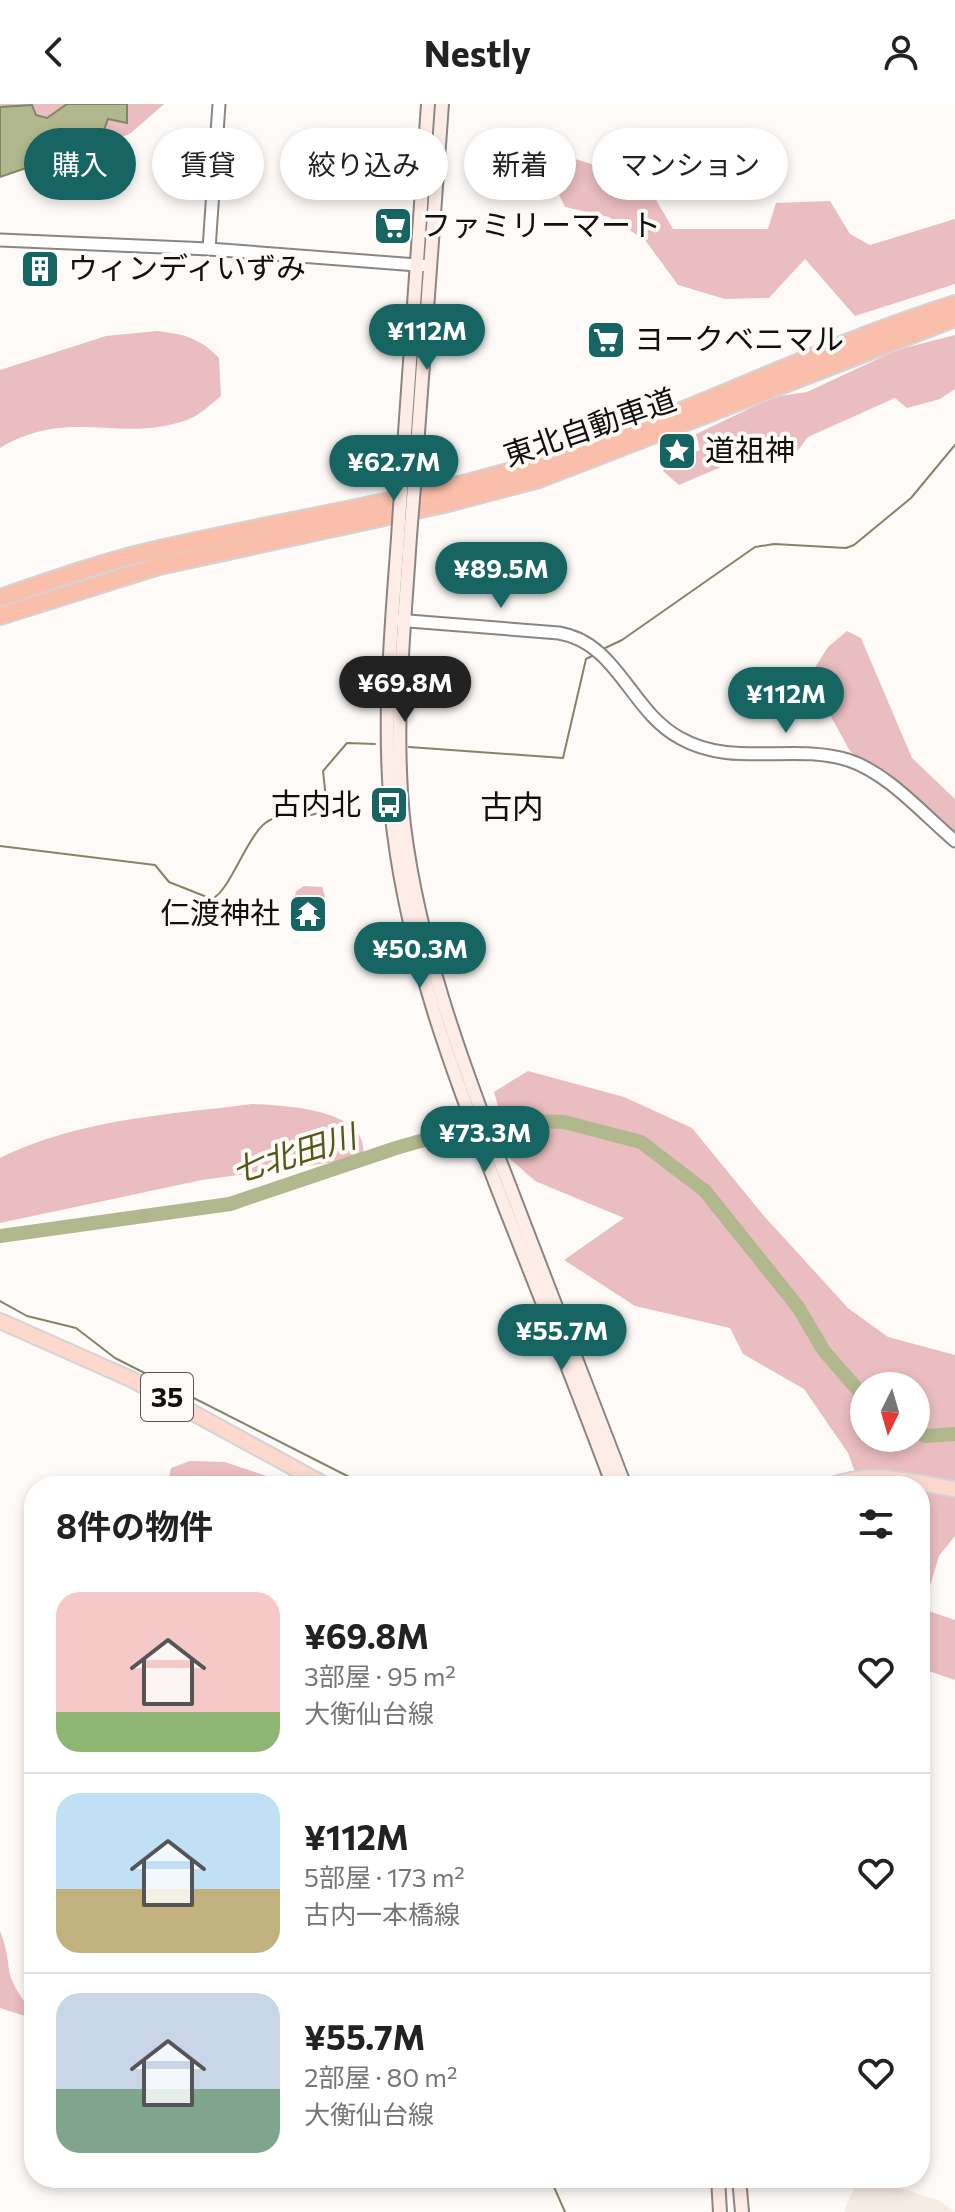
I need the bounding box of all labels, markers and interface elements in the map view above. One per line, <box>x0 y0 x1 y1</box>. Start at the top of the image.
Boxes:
icon: back <box>32 30 76 74</box>
text: Nestly <box>424 30 531 74</box>
icon: person <box>879 30 923 74</box>
chip: 購入 <box>24 128 136 200</box>
chip: 賃貸 <box>152 128 264 200</box>
chip: 絞り込み <box>280 128 448 200</box>
chip: 新着 <box>464 128 576 200</box>
chip: マンション <box>592 128 788 200</box>
supermarket icon: ファミリーマート <box>372 205 414 247</box>
place label: ファミリーマート <box>421 205 661 242</box>
building icon: ウィンディいずみ <box>19 248 61 290</box>
place label: ウィンディいずみ <box>68 248 306 285</box>
pin: ¥112M <box>371 304 483 372</box>
text: ¥112M <box>387 314 467 345</box>
supermarket icon: ヨークベニマル <box>585 319 627 361</box>
place label: ヨークベニマル <box>634 319 844 356</box>
street label: 東北自動車道 <box>498 379 680 472</box>
place icon: 道祖神 <box>656 430 698 472</box>
place label: 道祖神 <box>705 430 795 467</box>
pin: ¥62.7M <box>329 435 459 503</box>
text: ¥62.7M <box>347 445 441 476</box>
pin: ¥89.5M <box>436 542 566 610</box>
text: ¥89.5M <box>453 552 549 583</box>
pin: ¥69.8M <box>340 656 470 724</box>
text: ¥69.8M <box>357 666 453 697</box>
pin: ¥112M <box>730 667 842 735</box>
text: ¥112M <box>746 677 826 708</box>
place label: 古内北 <box>271 784 361 821</box>
bus stop icon: 古内北 <box>368 784 410 826</box>
district label: 古内 <box>480 785 544 825</box>
place label: 仁渡神社 <box>160 893 280 930</box>
temple icon: 仁渡神社 <box>287 893 329 935</box>
pin: ¥50.3M <box>355 922 485 990</box>
text: ¥50.3M <box>372 932 468 963</box>
pin: ¥73.3M <box>420 1106 550 1174</box>
water label: 七北田川 <box>226 1113 363 1190</box>
text: ¥73.3M <box>438 1116 532 1147</box>
pin: ¥55.7M <box>497 1304 627 1372</box>
text: ¥55.7M <box>516 1314 608 1345</box>
north arrow <box>850 1372 930 1452</box>
map controls <box>850 1372 930 1452</box>
road number: 35 <box>141 1373 193 1421</box>
icon: filters <box>854 1502 898 1546</box>
text: 8件の物件 <box>56 1504 213 1546</box>
text: ¥69.8M <box>304 1614 429 1656</box>
icon: home <box>120 1624 216 1720</box>
icon: heart <box>854 1650 898 1694</box>
text: 3部屋 · 95 m² <box>304 1660 456 1691</box>
text: 大衡仙台線 <box>304 1697 434 1728</box>
text: ¥112M <box>304 1815 409 1857</box>
icon: home <box>120 1825 216 1921</box>
icon: heart <box>854 1851 898 1895</box>
text: 5部屋 · 173 m² <box>304 1861 465 1892</box>
text: 古内一本橋線 <box>304 1898 460 1929</box>
text: ¥55.7M <box>304 2015 425 2057</box>
icon: home <box>120 2025 216 2121</box>
icon: heart <box>854 2051 898 2095</box>
text: 2部屋 · 80 m² <box>304 2061 457 2092</box>
text: 大衡仙台線 <box>304 2098 434 2129</box>

